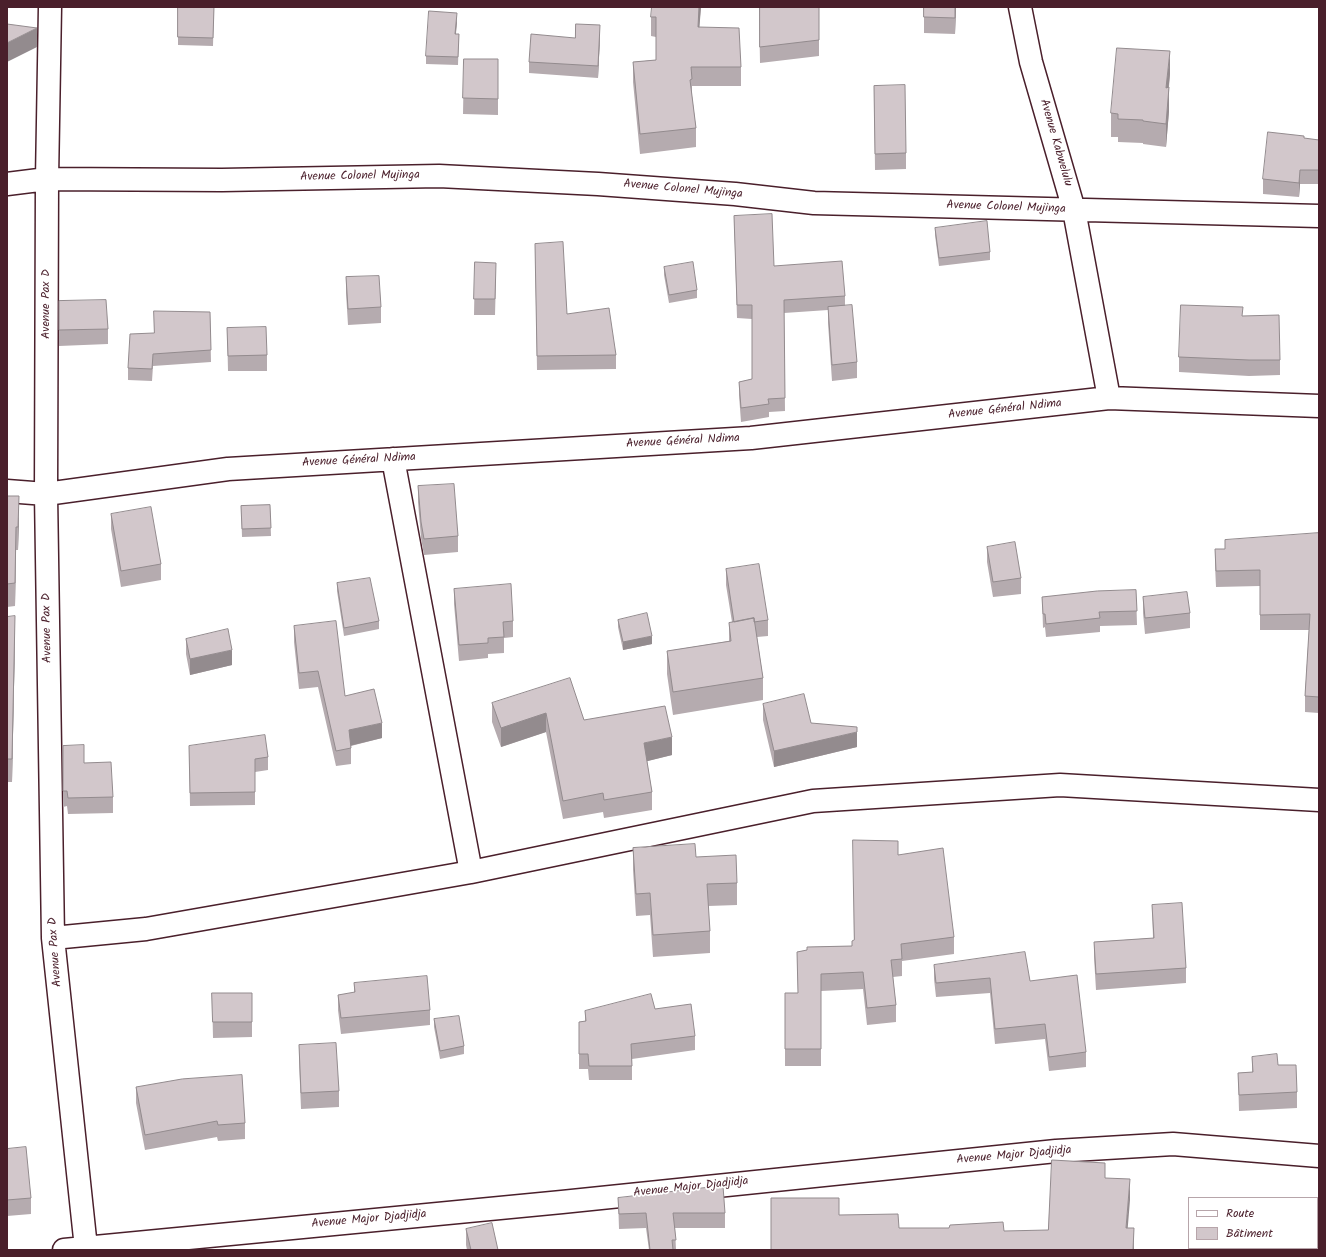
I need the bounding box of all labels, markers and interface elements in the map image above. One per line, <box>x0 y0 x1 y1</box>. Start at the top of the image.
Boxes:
street label: Avenue Kabwelulu <box>1036 98 1074 188</box>
street label: Avenue Colonel Mujinga <box>300 169 420 185</box>
street label: Avenue Colonel Mujinga <box>623 178 743 202</box>
street label: Avenue Colonel Mujinga <box>946 199 1066 217</box>
street label: Avenue Pax D <box>40 269 54 339</box>
street label: Avenue Général Ndima <box>948 397 1062 423</box>
street label: Avenue Général Ndima <box>626 432 740 452</box>
street label: Avenue Général Ndima <box>302 451 416 471</box>
street label: Avenue Pax D <box>40 593 56 663</box>
street label: Avenue Pax D <box>46 917 66 987</box>
street label: Avenue Major Djadjidja <box>956 1144 1072 1168</box>
street label: Avenue Major Djadjidja <box>633 1175 749 1201</box>
legend <box>1188 1197 1318 1249</box>
text: Route <box>1226 1204 1254 1223</box>
street label: Avenue Major Djadjidja <box>311 1208 427 1232</box>
text: Bâtiment <box>1226 1224 1273 1243</box>

